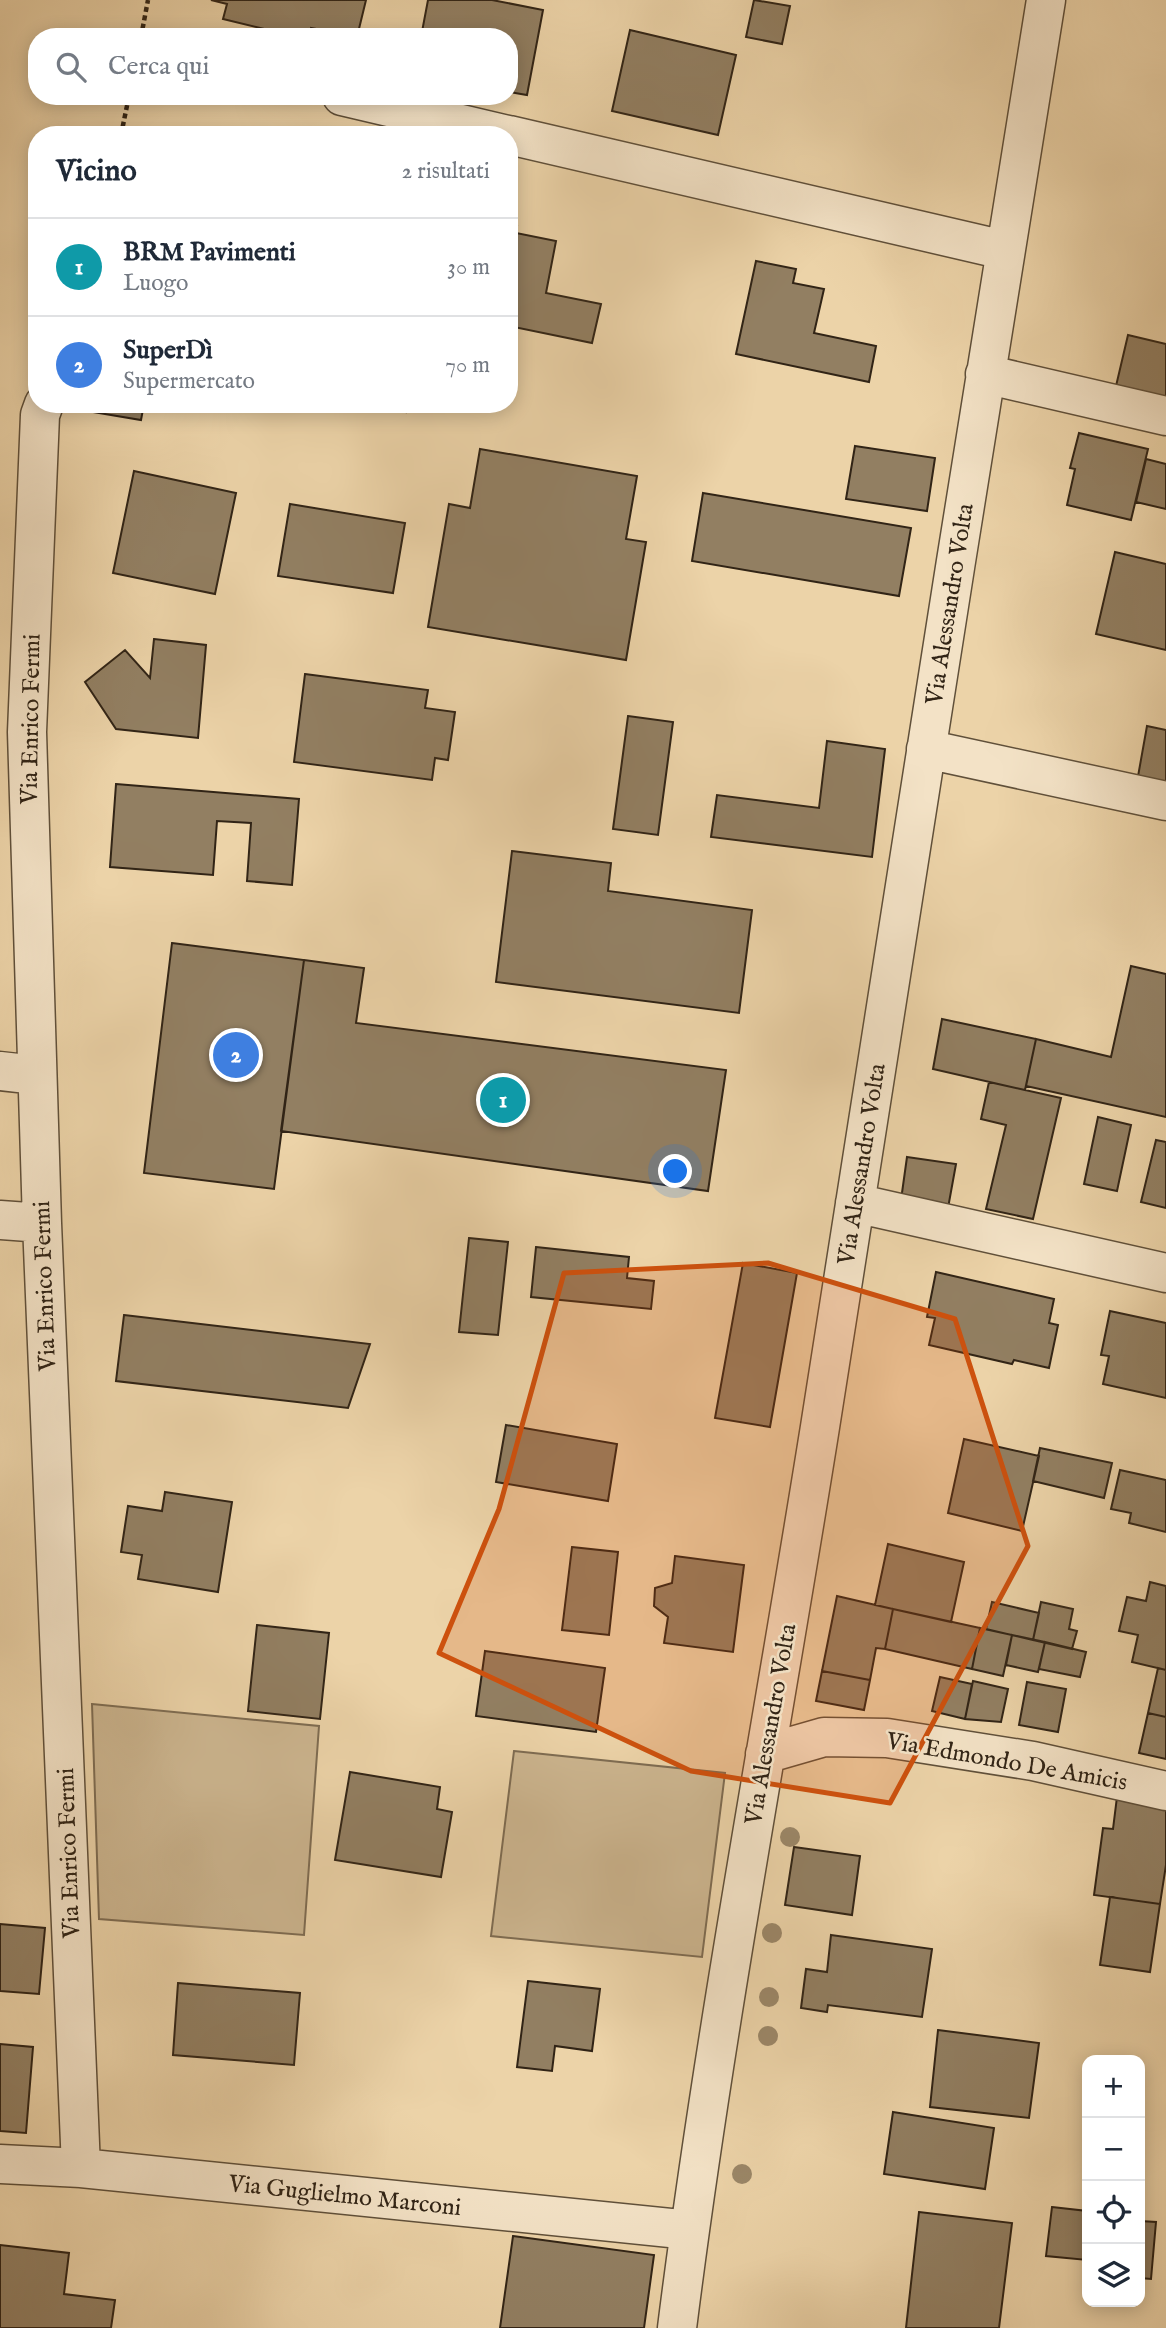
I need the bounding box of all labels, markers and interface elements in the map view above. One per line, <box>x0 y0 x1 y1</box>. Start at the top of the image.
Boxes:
search box <box>28 28 518 105</box>
icon: search <box>52 48 90 86</box>
text: Cerca qui <box>108 50 209 83</box>
text: Vicino <box>56 153 137 191</box>
text: 2 risultati <box>401 157 490 186</box>
text: BRM Pavimenti <box>123 236 296 269</box>
text: 1 <box>75 253 83 282</box>
text: 30 m <box>447 253 490 282</box>
text: Luogo <box>123 269 188 298</box>
text: SuperDì <box>123 334 213 367</box>
text: 2 <box>74 351 84 380</box>
text: 70 m <box>445 351 490 380</box>
text: Supermercato <box>123 367 255 396</box>
street label: Via Alessandro Volta <box>919 501 982 708</box>
street label: Via Enrico Fermi <box>14 633 48 806</box>
pin: 2 <box>213 1029 259 1081</box>
street label: Via Alessandro Volta <box>831 1061 894 1268</box>
pin: 1 <box>480 1074 526 1126</box>
your location <box>658 1154 692 1188</box>
street label: Via Enrico Fermi <box>27 1200 64 1373</box>
street label: Via Alessandro Volta <box>738 1621 805 1828</box>
street label: Via Edmondo De Amicis <box>883 1726 1130 1799</box>
street label: Via Enrico Fermi <box>51 1767 88 1940</box>
map controls <box>1082 2055 1145 2307</box>
button: + <box>1082 2055 1145 2118</box>
button: − <box>1082 2118 1145 2181</box>
street label: Via Guglielmo Marconi <box>226 2169 463 2224</box>
button: locate <box>1082 2181 1145 2244</box>
button: layers <box>1082 2244 1145 2307</box>

